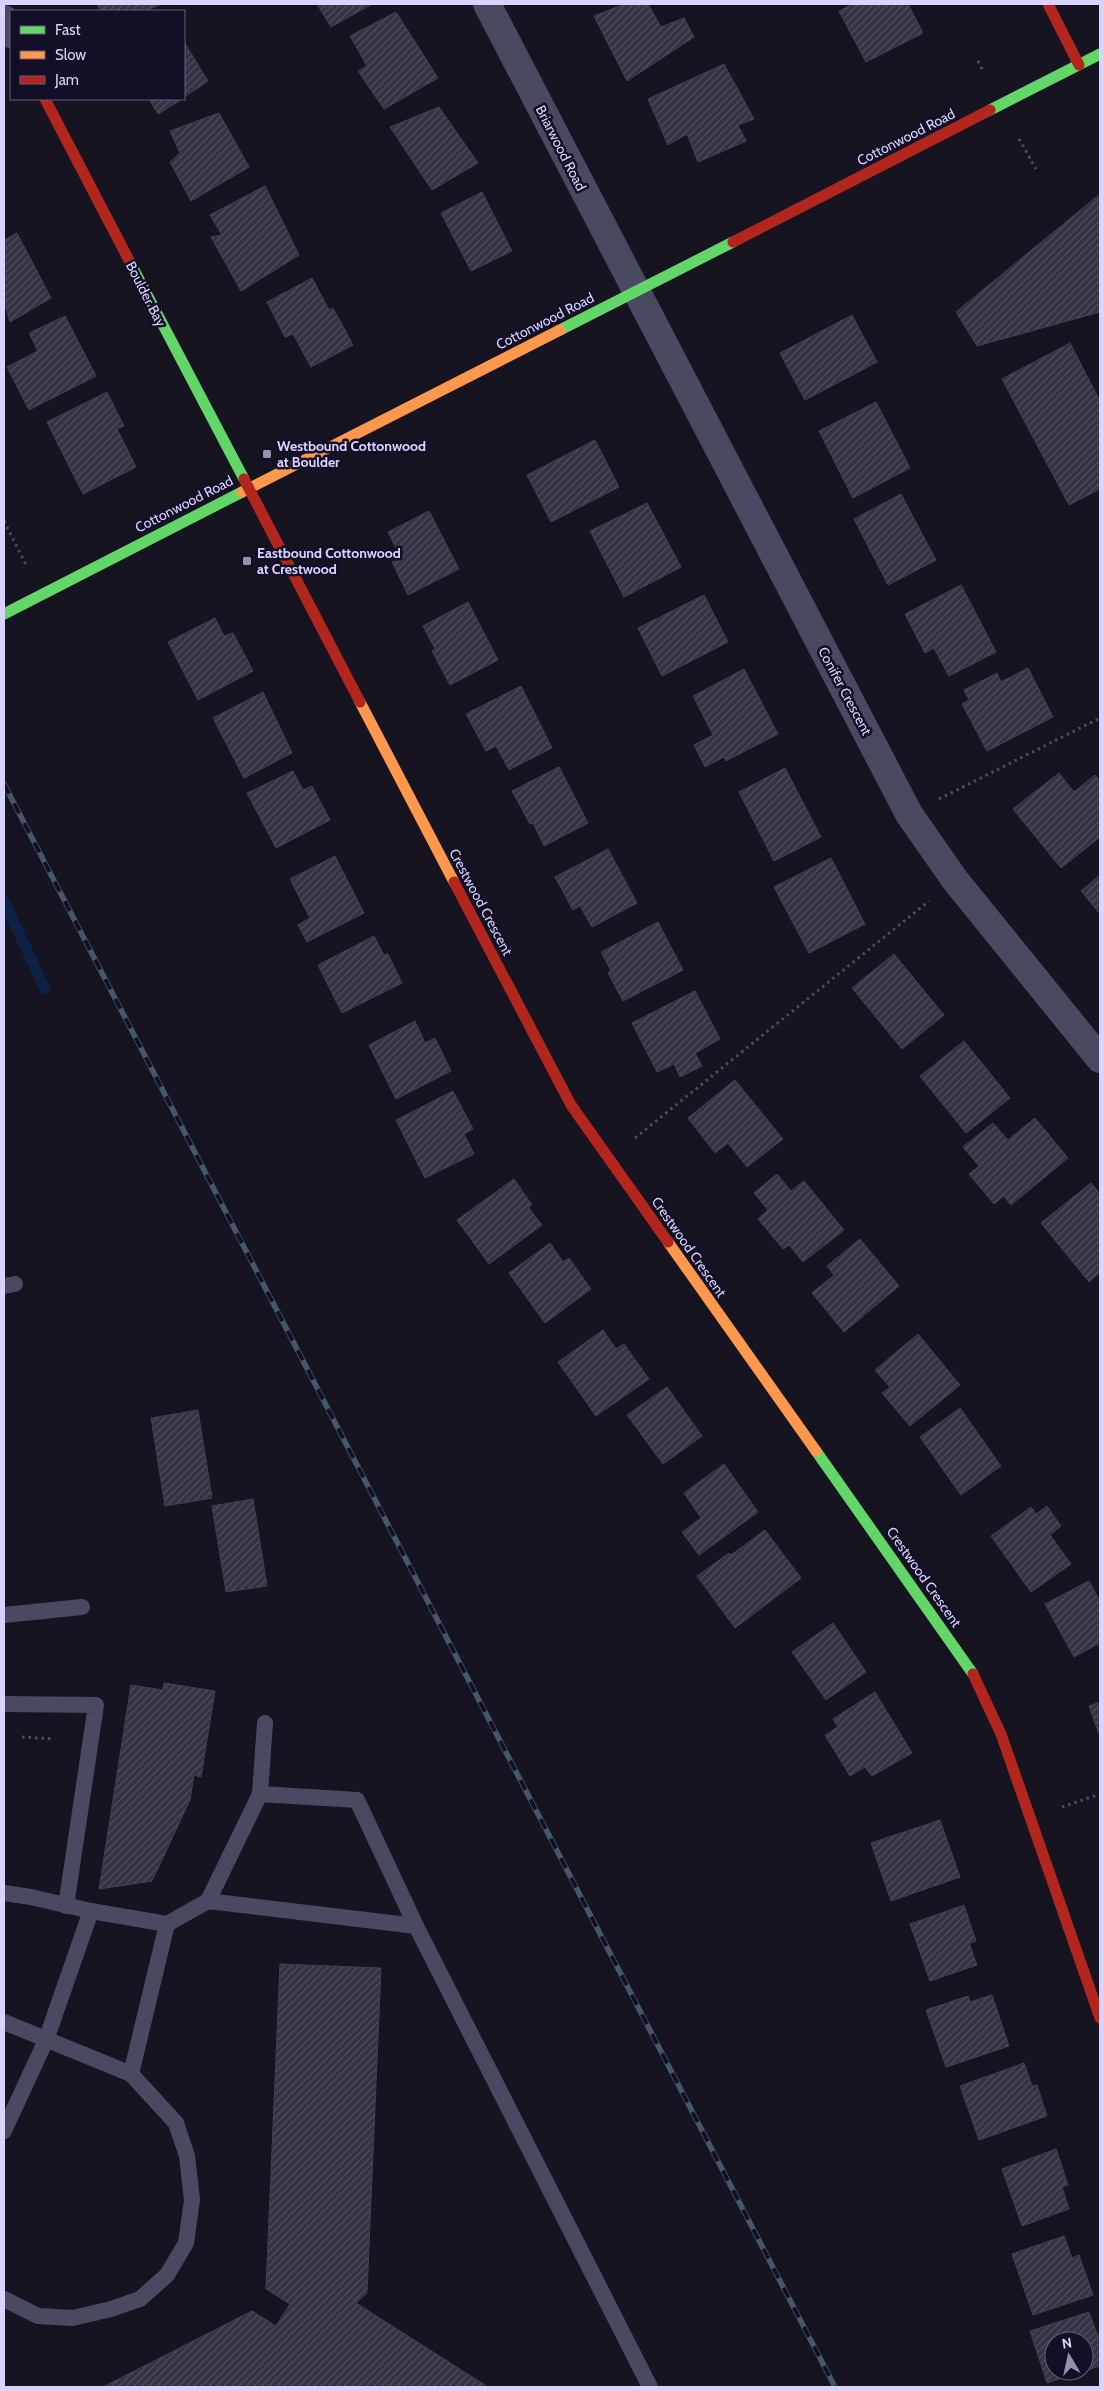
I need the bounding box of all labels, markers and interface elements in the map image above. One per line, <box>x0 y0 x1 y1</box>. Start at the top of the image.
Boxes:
legend <box>10 10 185 100</box>
text: Fast <box>55 21 80 39</box>
text: Slow <box>55 46 86 64</box>
text: Jam <box>54 71 79 89</box>
street label: Briarwood Road <box>532 102 590 194</box>
street label: Cottonwood Road <box>854 105 958 169</box>
street label: Boulder Bay <box>122 258 170 330</box>
street label: Cottonwood Road <box>493 289 597 353</box>
place label: Westbound Cottonwood at Boulder <box>277 437 426 471</box>
marker: Westbound Cottonwood at Boulder <box>261 448 273 460</box>
street label: Cottonwood Road <box>132 472 236 536</box>
place label: Eastbound Cottonwood at Crestwood <box>257 544 401 578</box>
marker: Eastbound Cottonwood at Crestwood <box>241 555 253 567</box>
street label: Conifer Crescent <box>814 644 876 739</box>
street label: Crestwood Crescent <box>445 845 517 959</box>
street label: Crestwood Crescent <box>648 1193 730 1301</box>
street label: Crestwood Crescent <box>883 1523 965 1631</box>
north arrow <box>1044 2331 1094 2381</box>
text: N <box>1061 2333 1073 2353</box>

